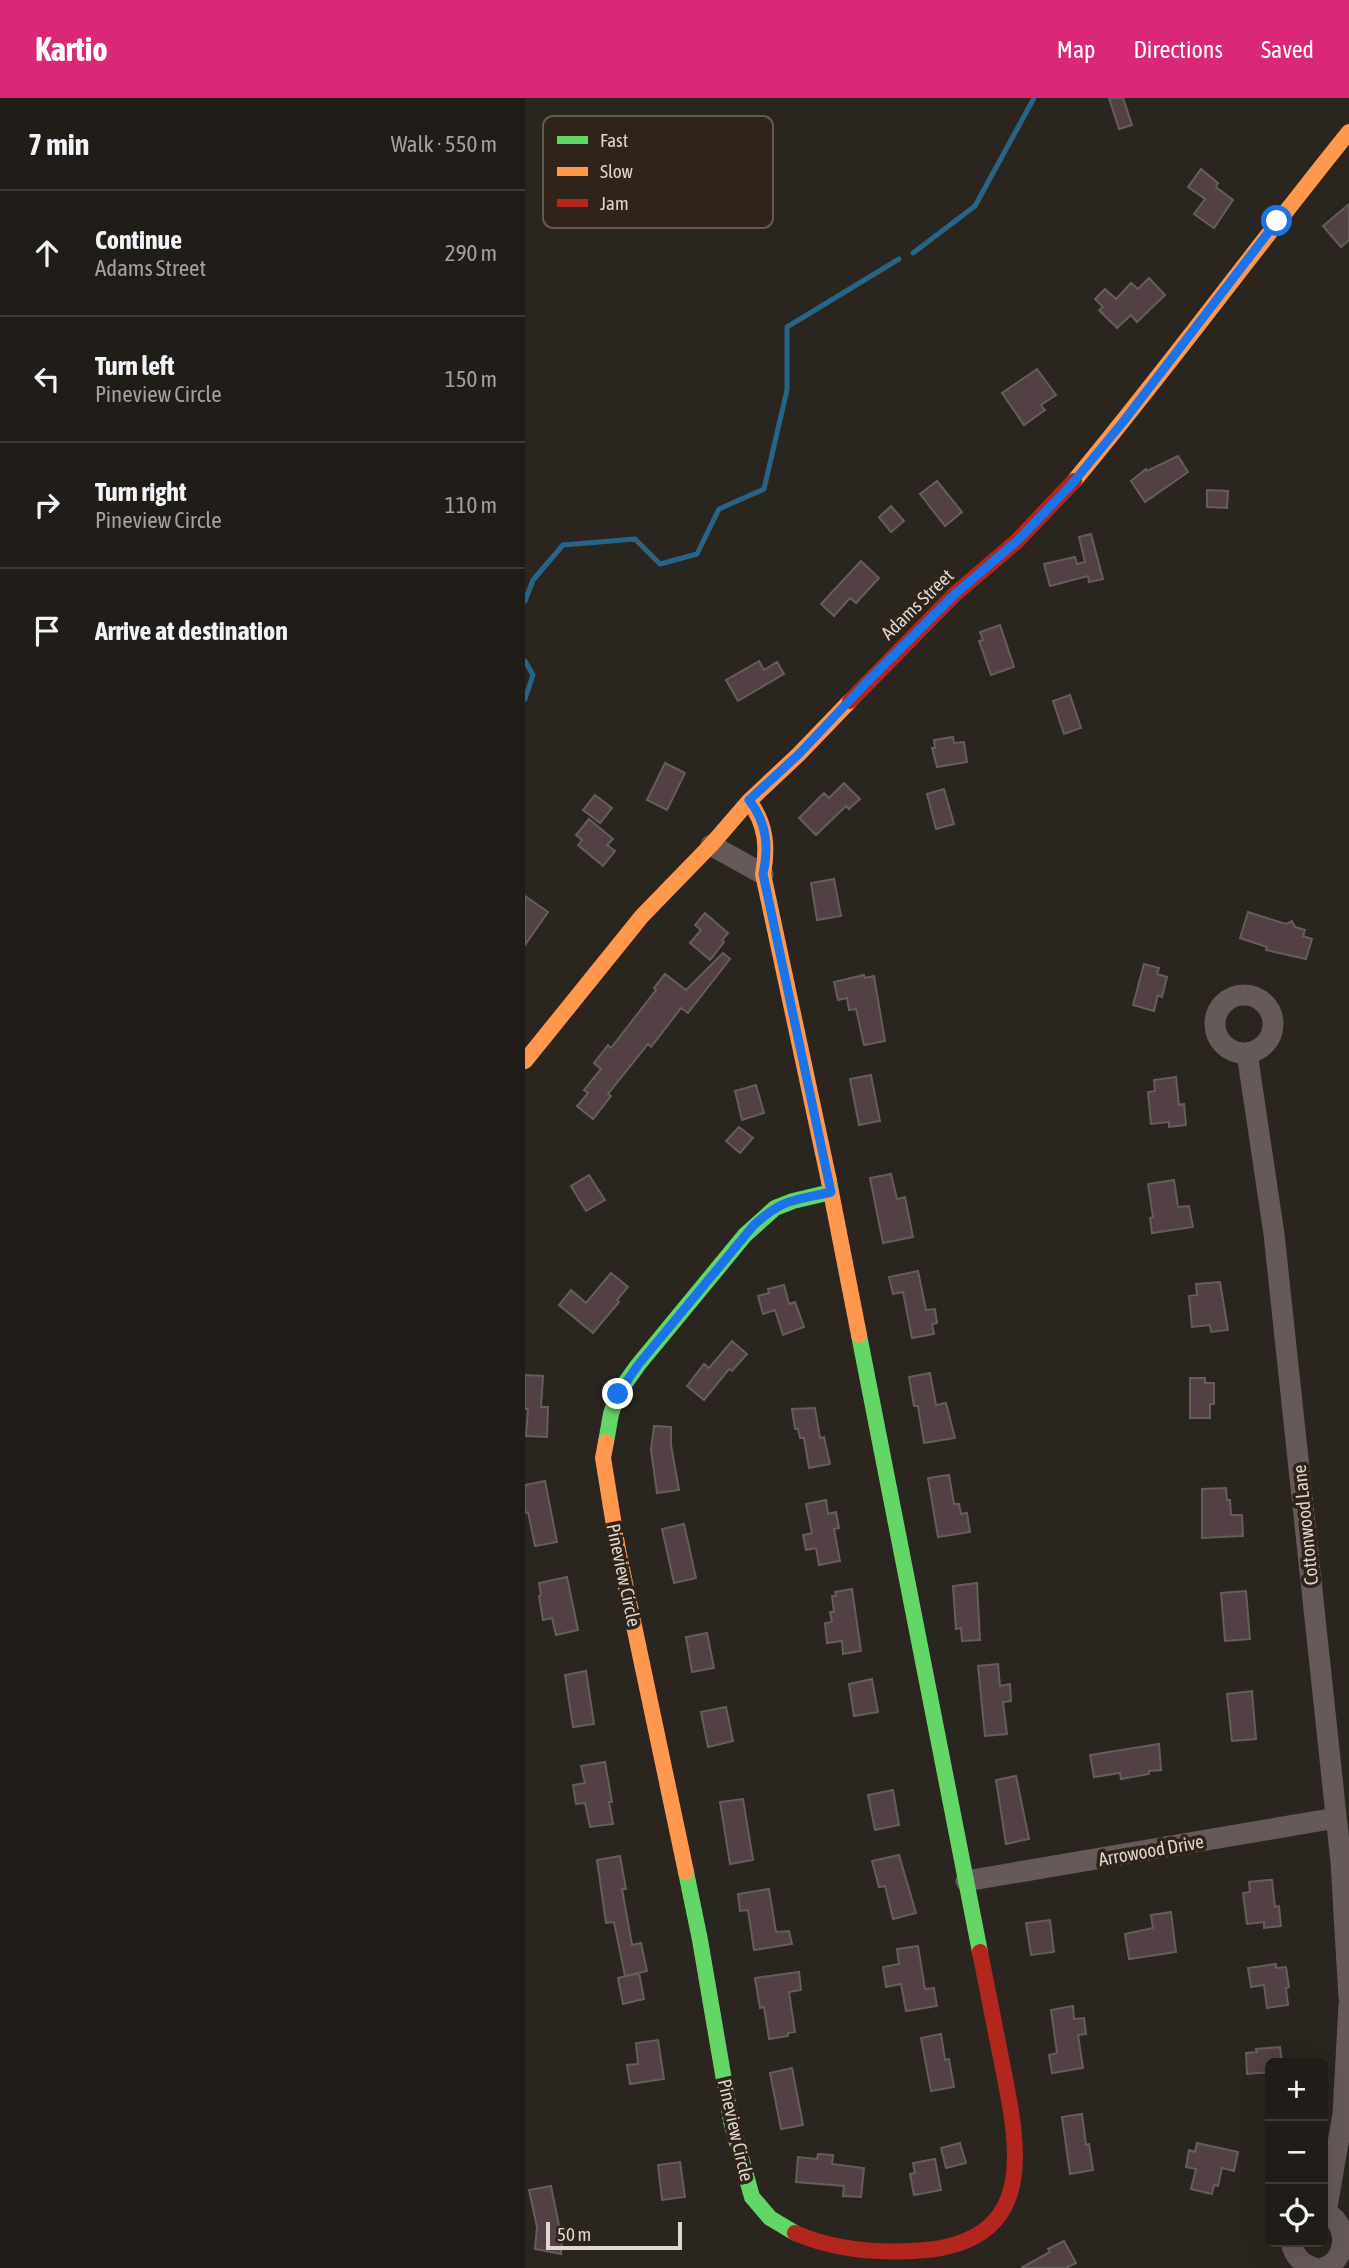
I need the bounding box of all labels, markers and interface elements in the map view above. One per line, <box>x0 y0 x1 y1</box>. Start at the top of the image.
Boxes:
text: Kartio <box>35 30 108 68</box>
text: Map <box>1057 36 1095 63</box>
text: Directions <box>1133 36 1223 63</box>
text: Saved <box>1261 36 1314 63</box>
legend <box>543 116 773 228</box>
text: 7 min <box>28 127 89 161</box>
text: Fast <box>600 129 628 151</box>
text: Walk · 550 m <box>391 131 497 157</box>
text: Slow <box>600 160 634 182</box>
text: Jam <box>600 192 629 214</box>
route start <box>1261 205 1292 236</box>
text: Continue <box>95 225 182 255</box>
icon: ahead <box>28 234 66 272</box>
text: 290 m <box>445 240 497 266</box>
text: Adams Street <box>95 255 206 281</box>
text: Turn left <box>95 351 175 381</box>
icon: left <box>28 360 66 398</box>
text: 150 m <box>445 366 497 392</box>
text: Pineview Circle <box>95 381 222 407</box>
text: Turn right <box>95 477 186 507</box>
icon: right <box>28 486 66 524</box>
text: 110 m <box>445 492 497 518</box>
text: Pineview Circle <box>95 507 222 533</box>
street label: Adams Street <box>876 564 958 644</box>
icon: arrive <box>28 612 66 650</box>
text: Arrive at destination <box>95 616 288 646</box>
route end <box>602 1378 633 1409</box>
street label: Cottonwood Lane <box>1288 1464 1322 1586</box>
street label: Pineview Circle <box>602 1522 646 1628</box>
street label: Arrowood Drive <box>1097 1830 1205 1870</box>
map controls <box>1265 2058 1328 2247</box>
button: + <box>1265 2058 1328 2121</box>
street label: Pineview Circle <box>714 2077 758 2183</box>
button: − <box>1265 2121 1328 2184</box>
button: locate <box>1265 2184 1328 2247</box>
scale bar <box>546 2219 683 2251</box>
text: 50 m <box>557 2223 591 2245</box>

